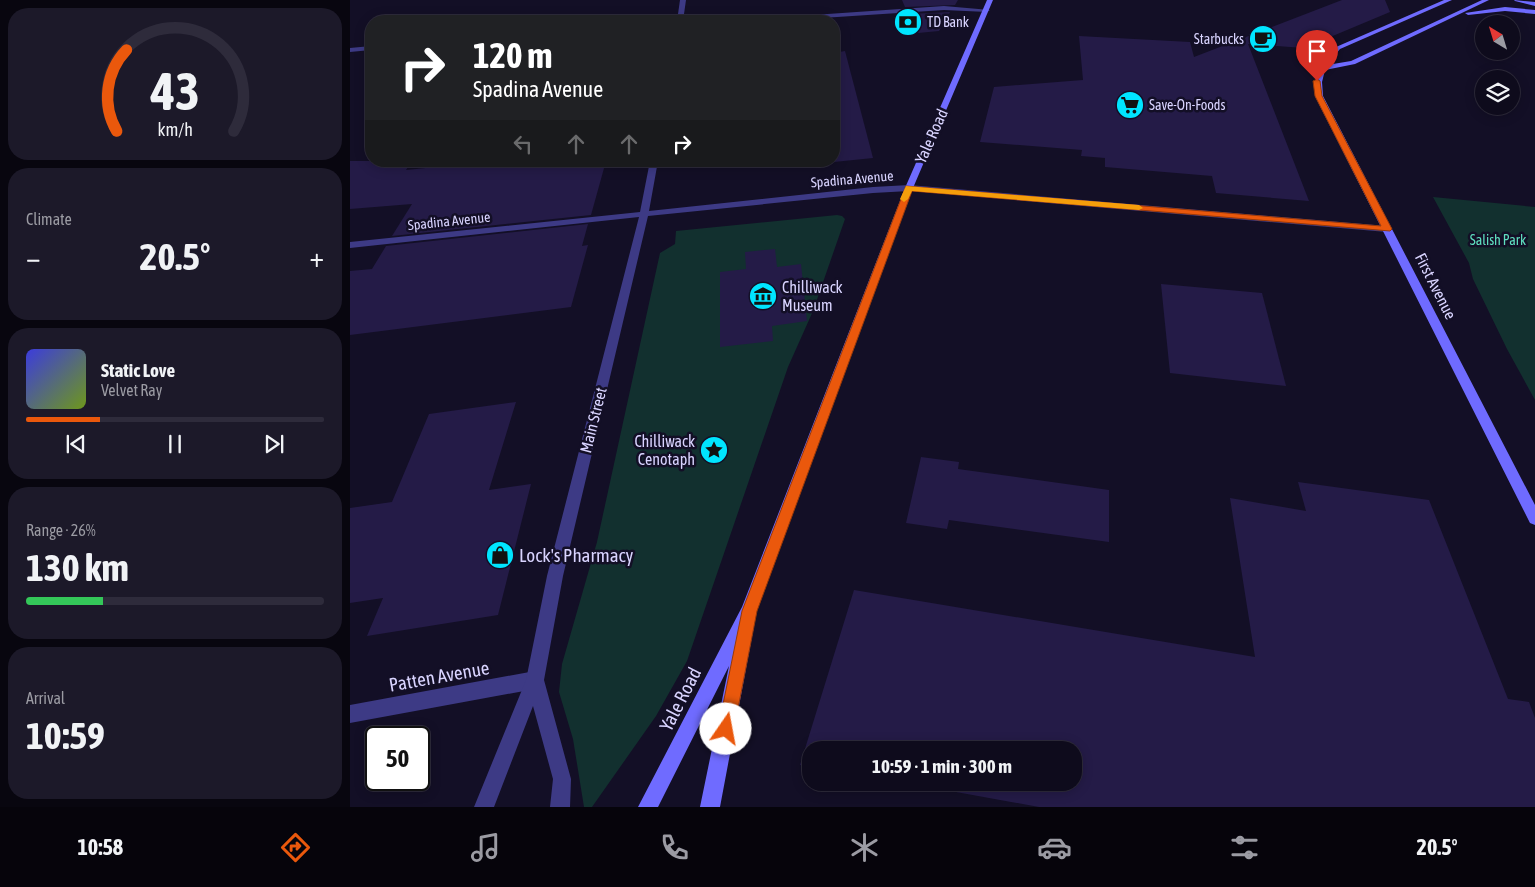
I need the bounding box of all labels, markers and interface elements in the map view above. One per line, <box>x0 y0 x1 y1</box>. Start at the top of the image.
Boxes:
bank icon: TD Bank <box>893 7 923 37</box>
place label: TD Bank <box>927 14 969 30</box>
north arrow <box>1475 15 1520 60</box>
map controls <box>1475 15 1520 115</box>
cafe icon: Starbucks <box>1248 24 1278 54</box>
pin <box>1296 30 1338 81</box>
place label: Starbucks <box>1194 31 1244 47</box>
icon: right <box>390 35 455 100</box>
text: 120 m <box>473 35 552 75</box>
icon: arrive <box>1303 37 1331 65</box>
text: 43 <box>150 61 199 121</box>
button: layers <box>1475 70 1520 115</box>
text: Spadina Avenue <box>473 76 603 102</box>
supermarket icon: Save-On-Foods <box>1115 90 1145 120</box>
place label: Save-On-Foods <box>1149 97 1225 113</box>
street label: Yale Road <box>911 106 951 166</box>
text: km/h <box>157 119 193 140</box>
icon: left <box>509 130 537 158</box>
icon: ahead <box>562 130 590 158</box>
icon: ahead <box>615 130 643 158</box>
icon: right <box>668 130 696 158</box>
street label: Spadina Avenue <box>810 167 894 191</box>
street label: Spadina Avenue <box>407 209 491 233</box>
text: Climate <box>26 210 72 228</box>
park label: Salish Park <box>1470 232 1526 248</box>
text: 20.5° <box>140 235 210 278</box>
text: − <box>26 241 41 273</box>
text: + <box>309 241 324 273</box>
street label: First Avenue <box>1412 250 1460 322</box>
place label: Chilliwack Museum <box>782 278 843 314</box>
museum icon: Chilliwack Museum <box>748 281 778 311</box>
text: Static Love <box>101 359 175 381</box>
text: Velvet Ray <box>101 381 162 399</box>
street label: Main Street <box>576 385 610 455</box>
icon: previous <box>62 430 90 458</box>
icon: pause <box>161 430 189 458</box>
icon: next <box>260 430 288 458</box>
place label: Chilliwack Cenotaph <box>634 432 695 469</box>
place icon: Chilliwack Cenotaph <box>699 435 729 465</box>
text: Range · 26% <box>26 521 96 539</box>
shop icon: Lock's Pharmacy <box>485 540 515 570</box>
place label: Lock's Pharmacy <box>519 544 634 566</box>
text: 130 km <box>26 546 129 589</box>
street label: Patten Avenue <box>387 656 491 696</box>
street label: Yale Road <box>655 663 705 735</box>
text: Arrival <box>26 689 65 707</box>
position arrow <box>699 702 751 754</box>
text: 10:59 <box>26 714 105 757</box>
speed limit sign: 50 <box>365 726 430 791</box>
text: 10:59 · 1 min · 300 m <box>872 755 1012 777</box>
icon: directions <box>278 830 313 865</box>
icon: music <box>468 830 503 865</box>
icon: phone <box>657 830 692 865</box>
icon: climate <box>847 830 882 865</box>
icon: car <box>1037 830 1072 865</box>
icon: filters <box>1227 830 1262 865</box>
text: 10:58 <box>77 834 123 860</box>
text: 20.5° <box>1417 834 1458 860</box>

